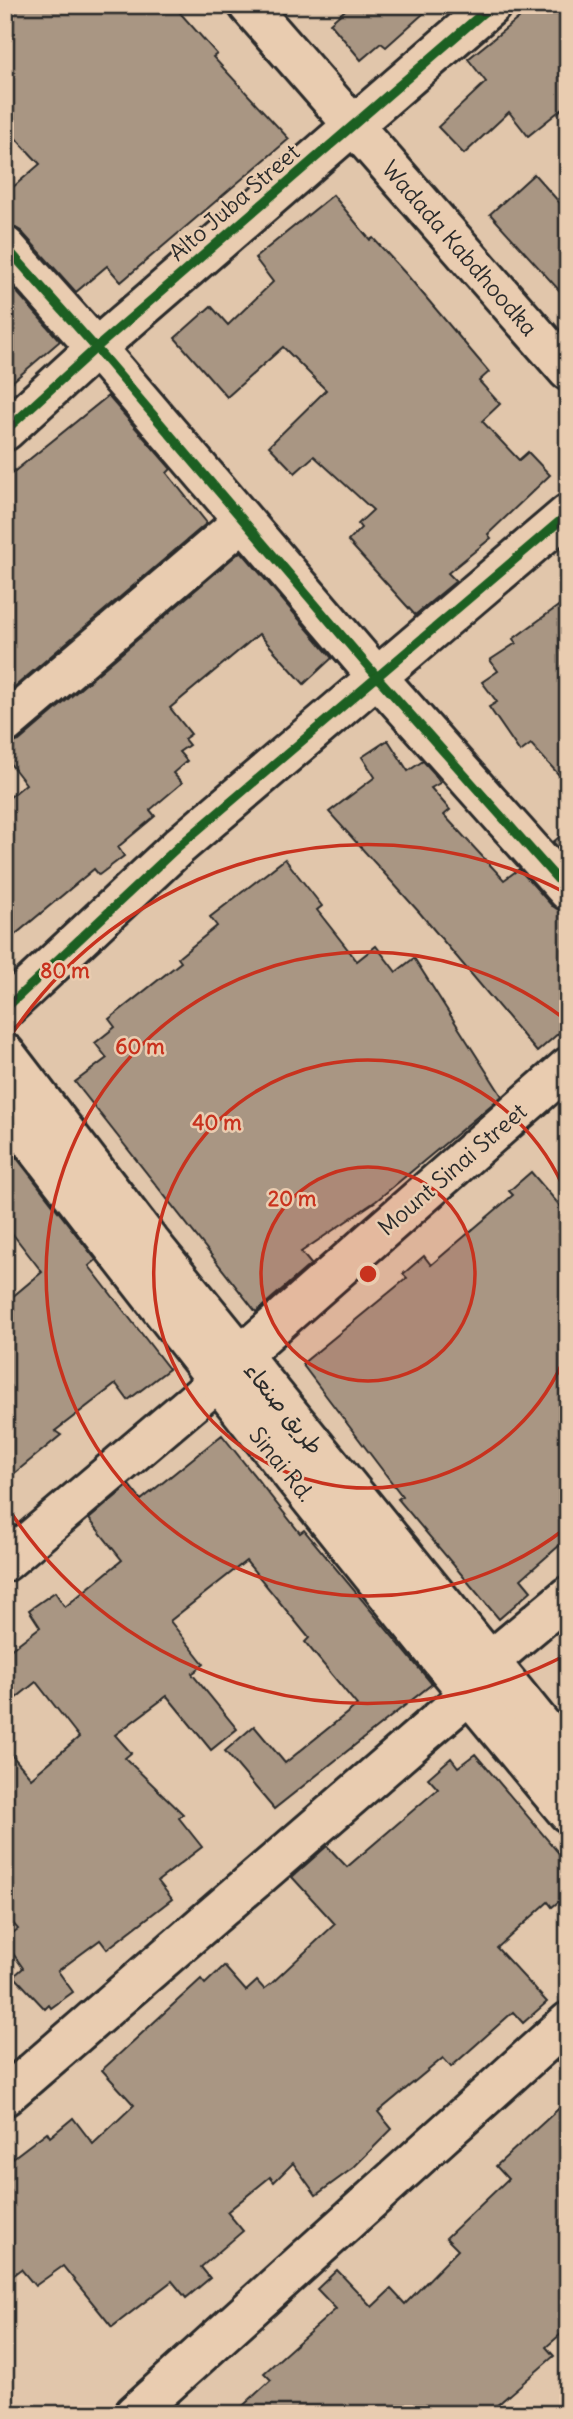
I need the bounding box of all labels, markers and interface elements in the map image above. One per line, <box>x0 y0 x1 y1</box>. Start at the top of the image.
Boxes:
street label: Alto Juba Street <box>163 137 306 267</box>
street label: Wadada Kabdhoodka <box>376 154 544 342</box>
text: 80 m <box>40 957 90 984</box>
text: 60 m <box>115 1033 165 1060</box>
street label: Mount Sinai Street <box>372 1096 532 1241</box>
text: 40 m <box>192 1109 242 1136</box>
text: 20 m <box>268 1185 317 1212</box>
centre of rings <box>356 1262 380 1286</box>
street label: طريق صنعاء <box>238 1356 330 1460</box>
street label: Sinai Rd. <box>243 1421 321 1507</box>

